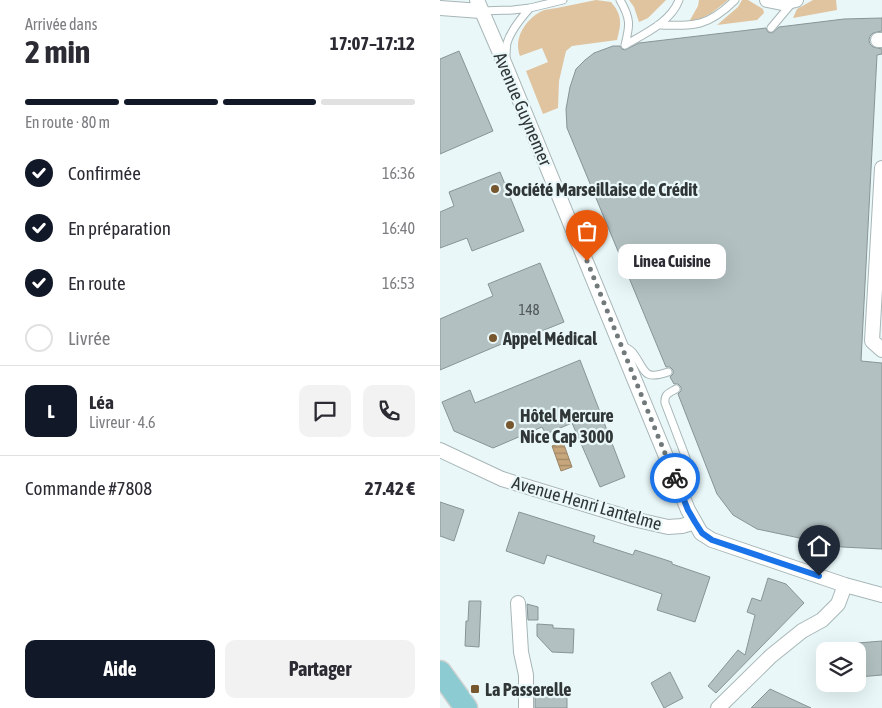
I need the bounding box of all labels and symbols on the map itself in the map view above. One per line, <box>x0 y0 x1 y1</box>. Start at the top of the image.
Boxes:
street label: Avenue Guynemer <box>490 49 557 170</box>
place label: Société Marseillaise de Crédit <box>505 179 698 200</box>
marker: Société Marseillaise de Crédit <box>489 183 501 195</box>
pin <box>566 210 608 261</box>
callout: Linea Cuisine <box>617 244 724 278</box>
house number: 148 <box>518 301 540 318</box>
place label: Appel Médical <box>502 328 597 349</box>
marker: Appel Médical <box>487 332 499 344</box>
place label: Hôtel Mercure Nice Cap 3000 <box>520 405 614 447</box>
marker: Hôtel Mercure Nice Cap 3000 <box>504 419 516 431</box>
courier <box>650 453 700 503</box>
street label: Avenue Henri Lantelme <box>510 472 664 534</box>
pin <box>798 525 840 576</box>
place label: La Passerelle <box>485 679 572 700</box>
marker: La Passerelle <box>469 683 481 695</box>

